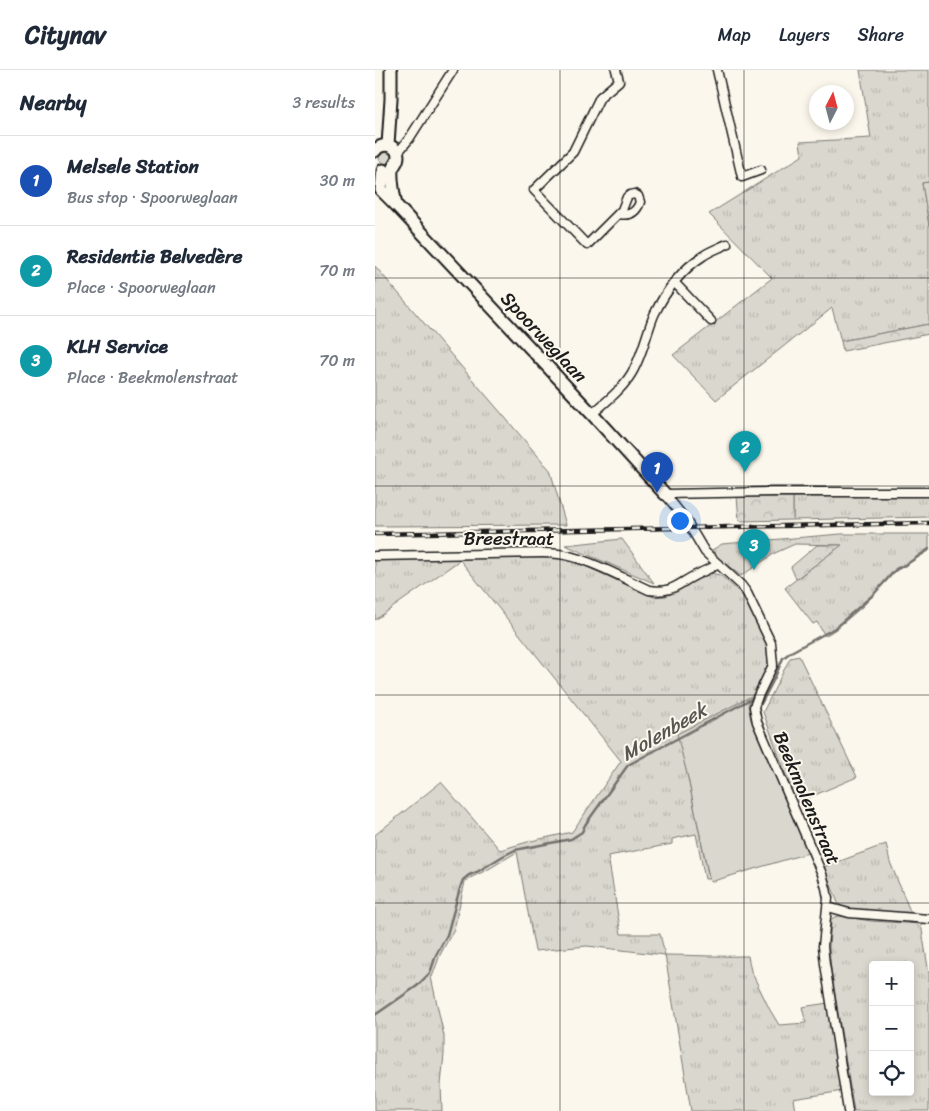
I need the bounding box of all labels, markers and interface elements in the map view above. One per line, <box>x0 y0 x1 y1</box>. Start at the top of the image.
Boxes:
text: Citynav <box>25 14 106 56</box>
text: Map <box>718 19 751 51</box>
text: Layers <box>779 19 830 51</box>
text: Share <box>858 19 904 51</box>
text: Nearby <box>20 84 86 122</box>
north arrow <box>809 85 854 130</box>
text: 3 results <box>292 88 355 117</box>
text: Melsele Station <box>67 150 199 183</box>
text: 1 <box>33 166 39 195</box>
text: 30 m <box>320 166 355 195</box>
text: Bus stop · Spoorweglaan <box>67 183 238 212</box>
text: Residentie Belvedère <box>67 240 243 273</box>
text: 2 <box>31 256 41 285</box>
text: 70 m <box>319 256 355 285</box>
text: Place · Spoorweglaan <box>67 273 216 302</box>
street label: Spoorweglaan <box>492 283 596 391</box>
text: KLH Service <box>67 330 168 363</box>
text: 3 <box>32 346 40 375</box>
text: 70 m <box>319 346 355 375</box>
text: Place · Beekmolenstraat <box>67 363 238 392</box>
pin: 2 <box>729 431 761 472</box>
pin: 1 <box>641 452 673 493</box>
your location <box>667 508 693 534</box>
street label: Breestraat <box>464 522 554 555</box>
pin: 3 <box>738 529 770 570</box>
water label: Molenbeek <box>614 692 716 771</box>
street label: Beekmolenstraat <box>764 726 850 870</box>
map controls <box>869 961 914 1096</box>
button: + <box>869 961 914 1006</box>
button: − <box>869 1006 914 1051</box>
button: locate <box>869 1051 914 1096</box>

